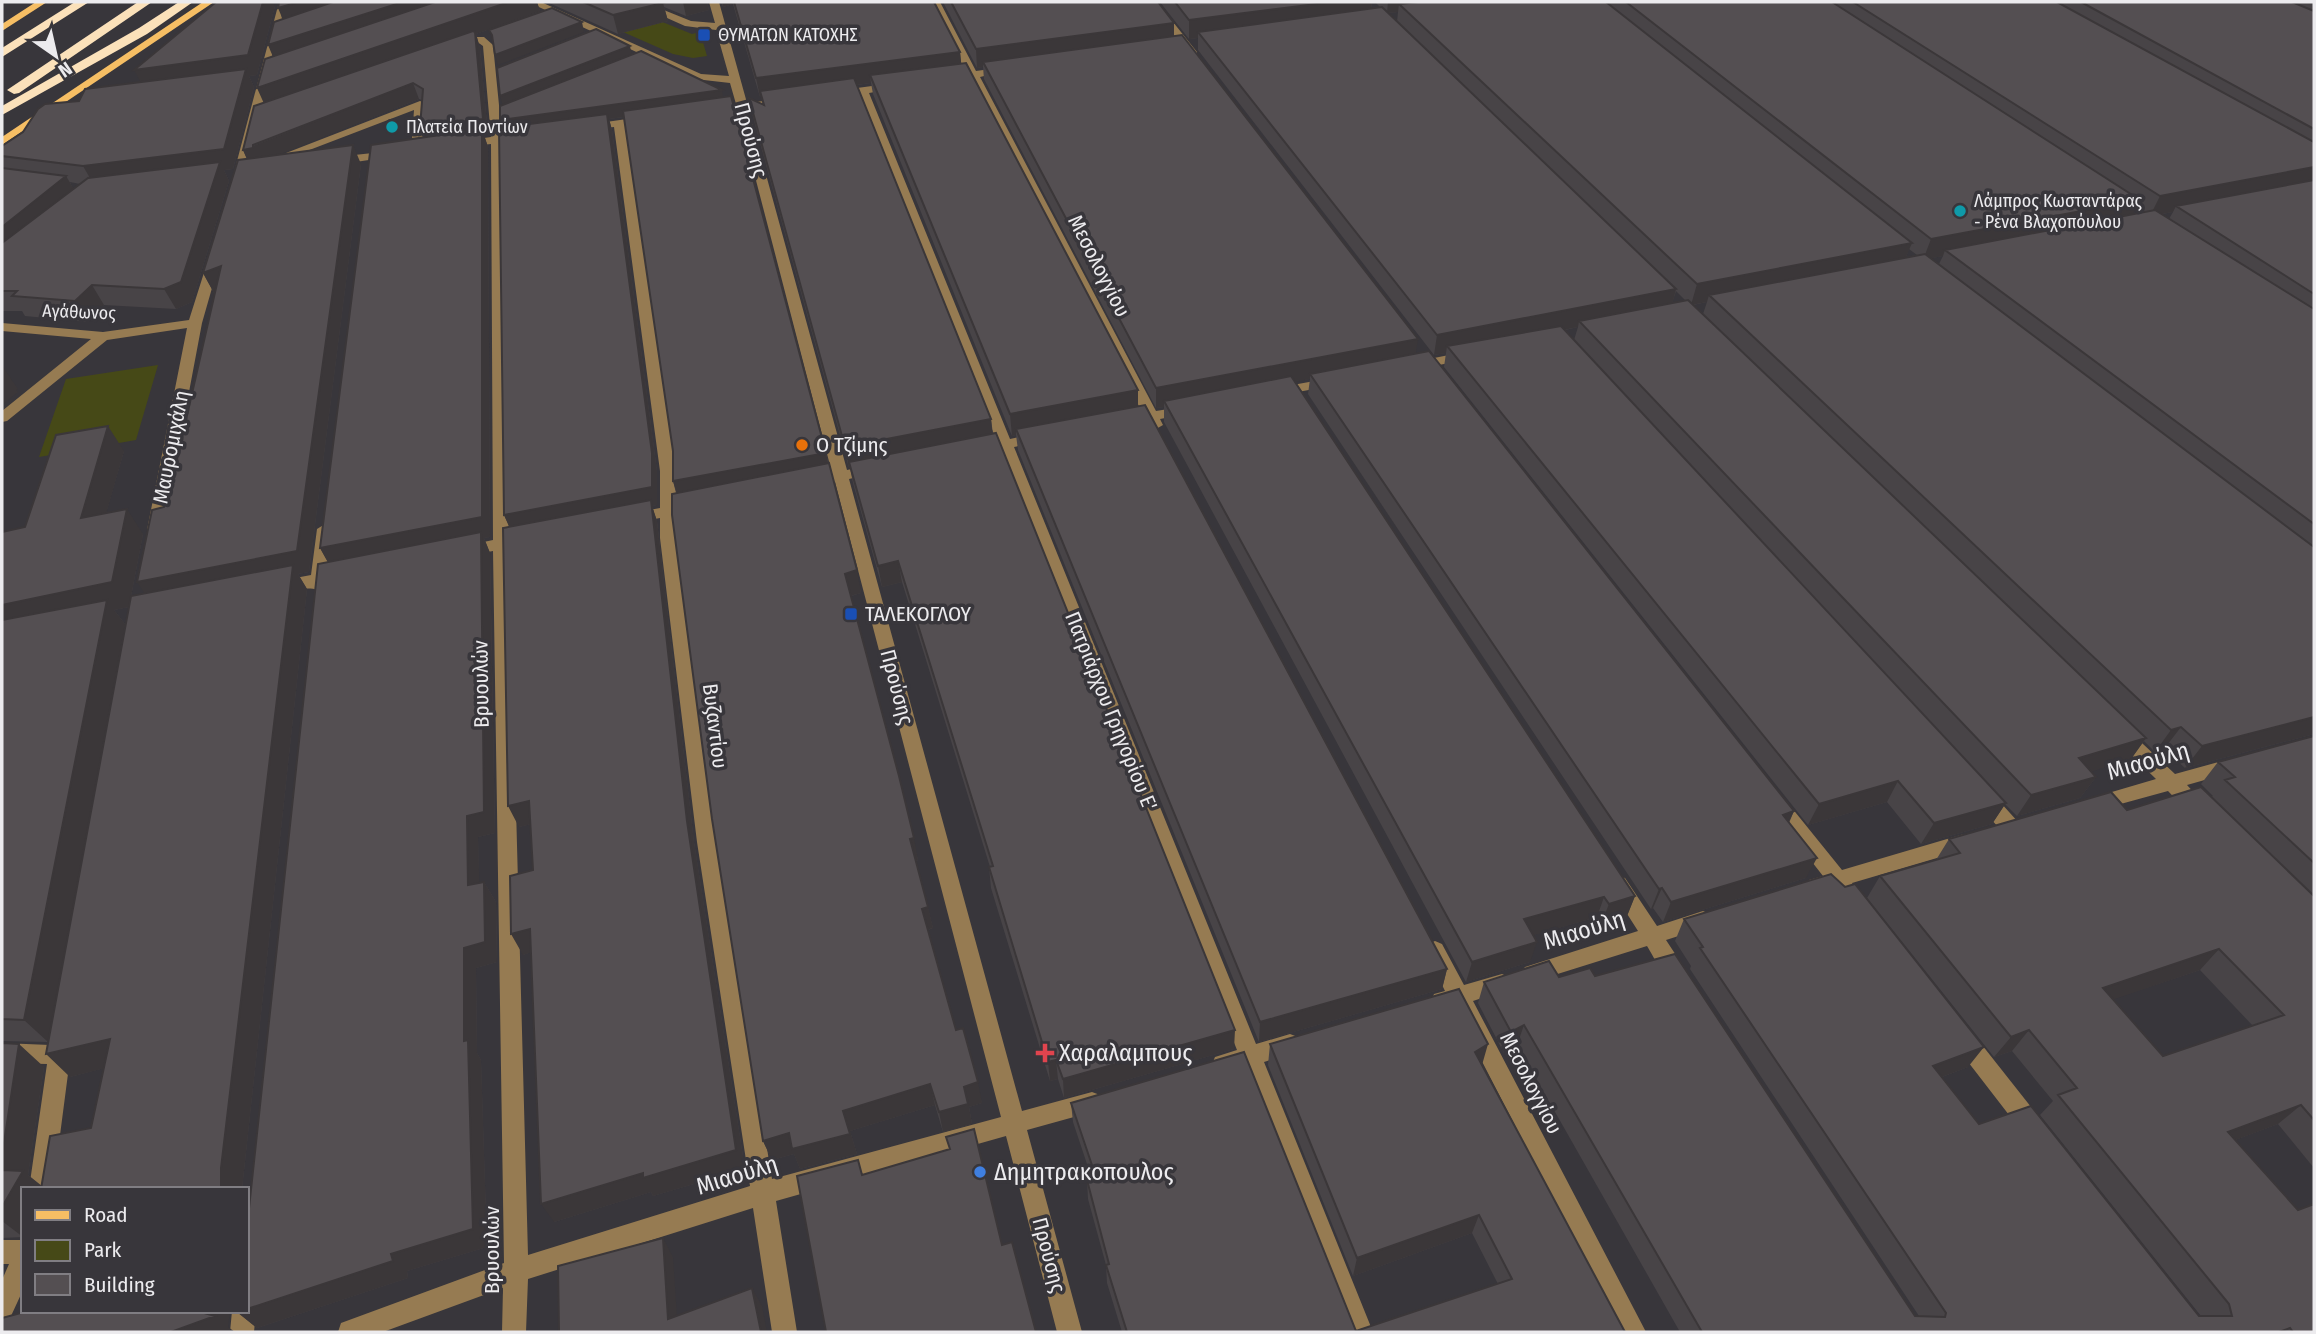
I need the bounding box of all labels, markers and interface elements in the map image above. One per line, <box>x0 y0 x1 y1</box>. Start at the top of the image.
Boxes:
north arrow <box>21 21 91 91</box>
place label: ΘΥΜΑΤΩΝ ΚΑΤΟΧΗΣ <box>718 24 858 46</box>
marker: ΘΥΜΑΤΩΝ ΚΑΤΟΧΗΣ <box>696 27 712 43</box>
text: N <box>54 57 76 82</box>
street label: Προύσης <box>729 100 774 181</box>
place label: Πλατεία Ποντίων <box>406 116 528 138</box>
marker: Πλατεία Ποντίων <box>384 119 400 135</box>
place label: Λάμπρος Κωσταντάρας - Ρένα Βλαχοπόυλου <box>1974 190 2143 233</box>
marker: Λάμπρος Κωσταντάρας - Ρένα Βλαχοπόυλου <box>1952 203 1968 219</box>
street label: Μεσολογγίου <box>1062 211 1136 321</box>
street label: Αγάθωνος <box>42 300 117 324</box>
street label: Μαυρομιχάλη <box>147 388 195 506</box>
place label: Ο Τζίμης <box>816 432 888 458</box>
marker: Ο Τζίμης <box>794 437 810 453</box>
place label: ΤΑΛΕΚΟΓΛΟΥ <box>865 601 972 627</box>
marker: ΤΑΛΕΚΟΓΛΟΥ <box>843 606 859 622</box>
street label: Πατριάρχου Γρηγορίου Ε' <box>1059 608 1163 814</box>
street label: Βρυουλών <box>467 640 495 728</box>
street label: Προύσης <box>875 647 920 728</box>
street label: Βυζαντίου <box>697 682 733 770</box>
street label: Μιαούλη <box>2104 736 2192 786</box>
street label: Μιαούλη <box>1540 904 1628 956</box>
street label: Μεσολογγίου <box>1494 1028 1568 1138</box>
place label: Χαραλαμπους <box>1059 1039 1192 1067</box>
marker: Χαραλαμπους <box>1037 1045 1053 1061</box>
street label: Μιαούλη <box>693 1149 781 1201</box>
place label: Δημητρακοπουλος <box>994 1158 1174 1186</box>
marker: Δημητρακοπουλος <box>972 1164 988 1180</box>
legend <box>21 1187 248 1313</box>
text: Road <box>84 1202 128 1228</box>
street label: Βρυουλών <box>479 1206 505 1294</box>
street label: Προύσης <box>1027 1215 1072 1296</box>
text: Park <box>84 1237 122 1263</box>
text: Building <box>84 1272 155 1298</box>

